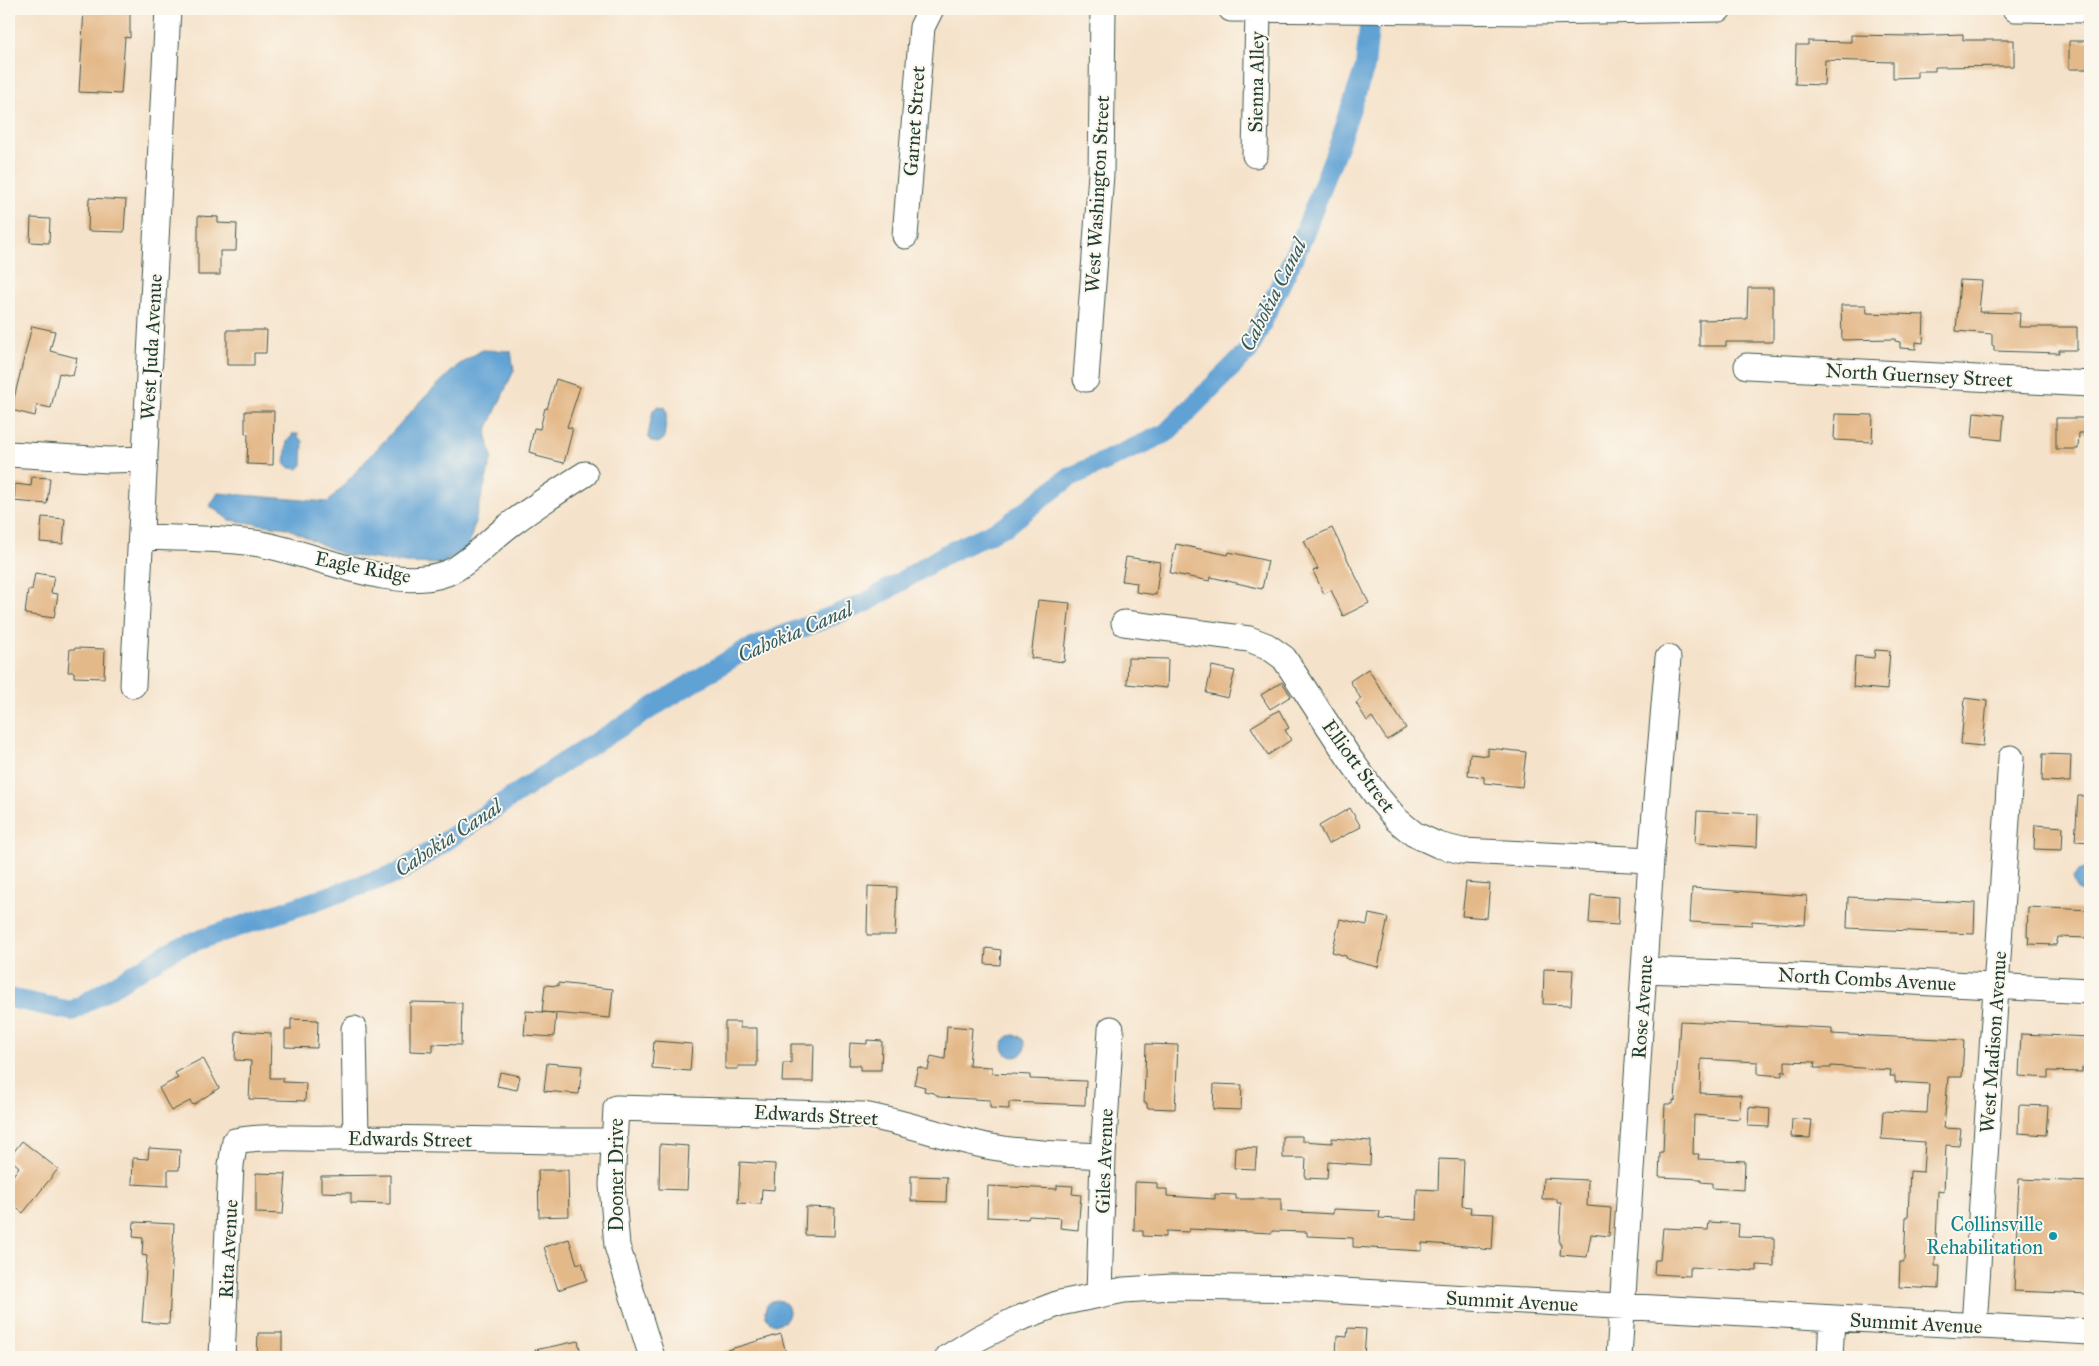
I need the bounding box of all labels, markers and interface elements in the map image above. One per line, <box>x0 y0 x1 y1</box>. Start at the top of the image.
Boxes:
street label: Sienna Alley <box>1243 30 1269 133</box>
street label: Garnet Street <box>898 65 930 177</box>
street label: West Washington Street <box>1080 95 1115 293</box>
water label: Cahokia Canal <box>1234 232 1314 356</box>
street label: West Juda Avenue <box>135 273 168 421</box>
street label: North Guernsey Street <box>1825 358 2013 392</box>
street label: Eagle Ridge <box>313 546 413 589</box>
water label: Cahokia Canal <box>733 595 859 668</box>
street label: Elliott Street <box>1317 715 1401 817</box>
water label: Cahokia Canal <box>389 792 509 882</box>
street label: West Madison Avenue <box>1975 950 2011 1134</box>
street label: Rose Avenue <box>1626 954 1658 1060</box>
street label: North Combs Avenue <box>1777 962 1957 996</box>
street label: Edwards Street <box>753 1100 879 1130</box>
street label: Giles Avenue <box>1090 1108 1118 1214</box>
street label: Dooner Drive <box>604 1118 628 1232</box>
street label: Edwards Street <box>348 1126 472 1152</box>
street label: Rita Avenue <box>213 1199 243 1299</box>
place label: Collinsville Rehabilitation <box>1926 1212 2043 1259</box>
marker: Collinsville Rehabilitation <box>2047 1230 2059 1242</box>
street label: Summit Avenue <box>1445 1286 1579 1316</box>
street label: Summit Avenue <box>1849 1308 1983 1338</box>

